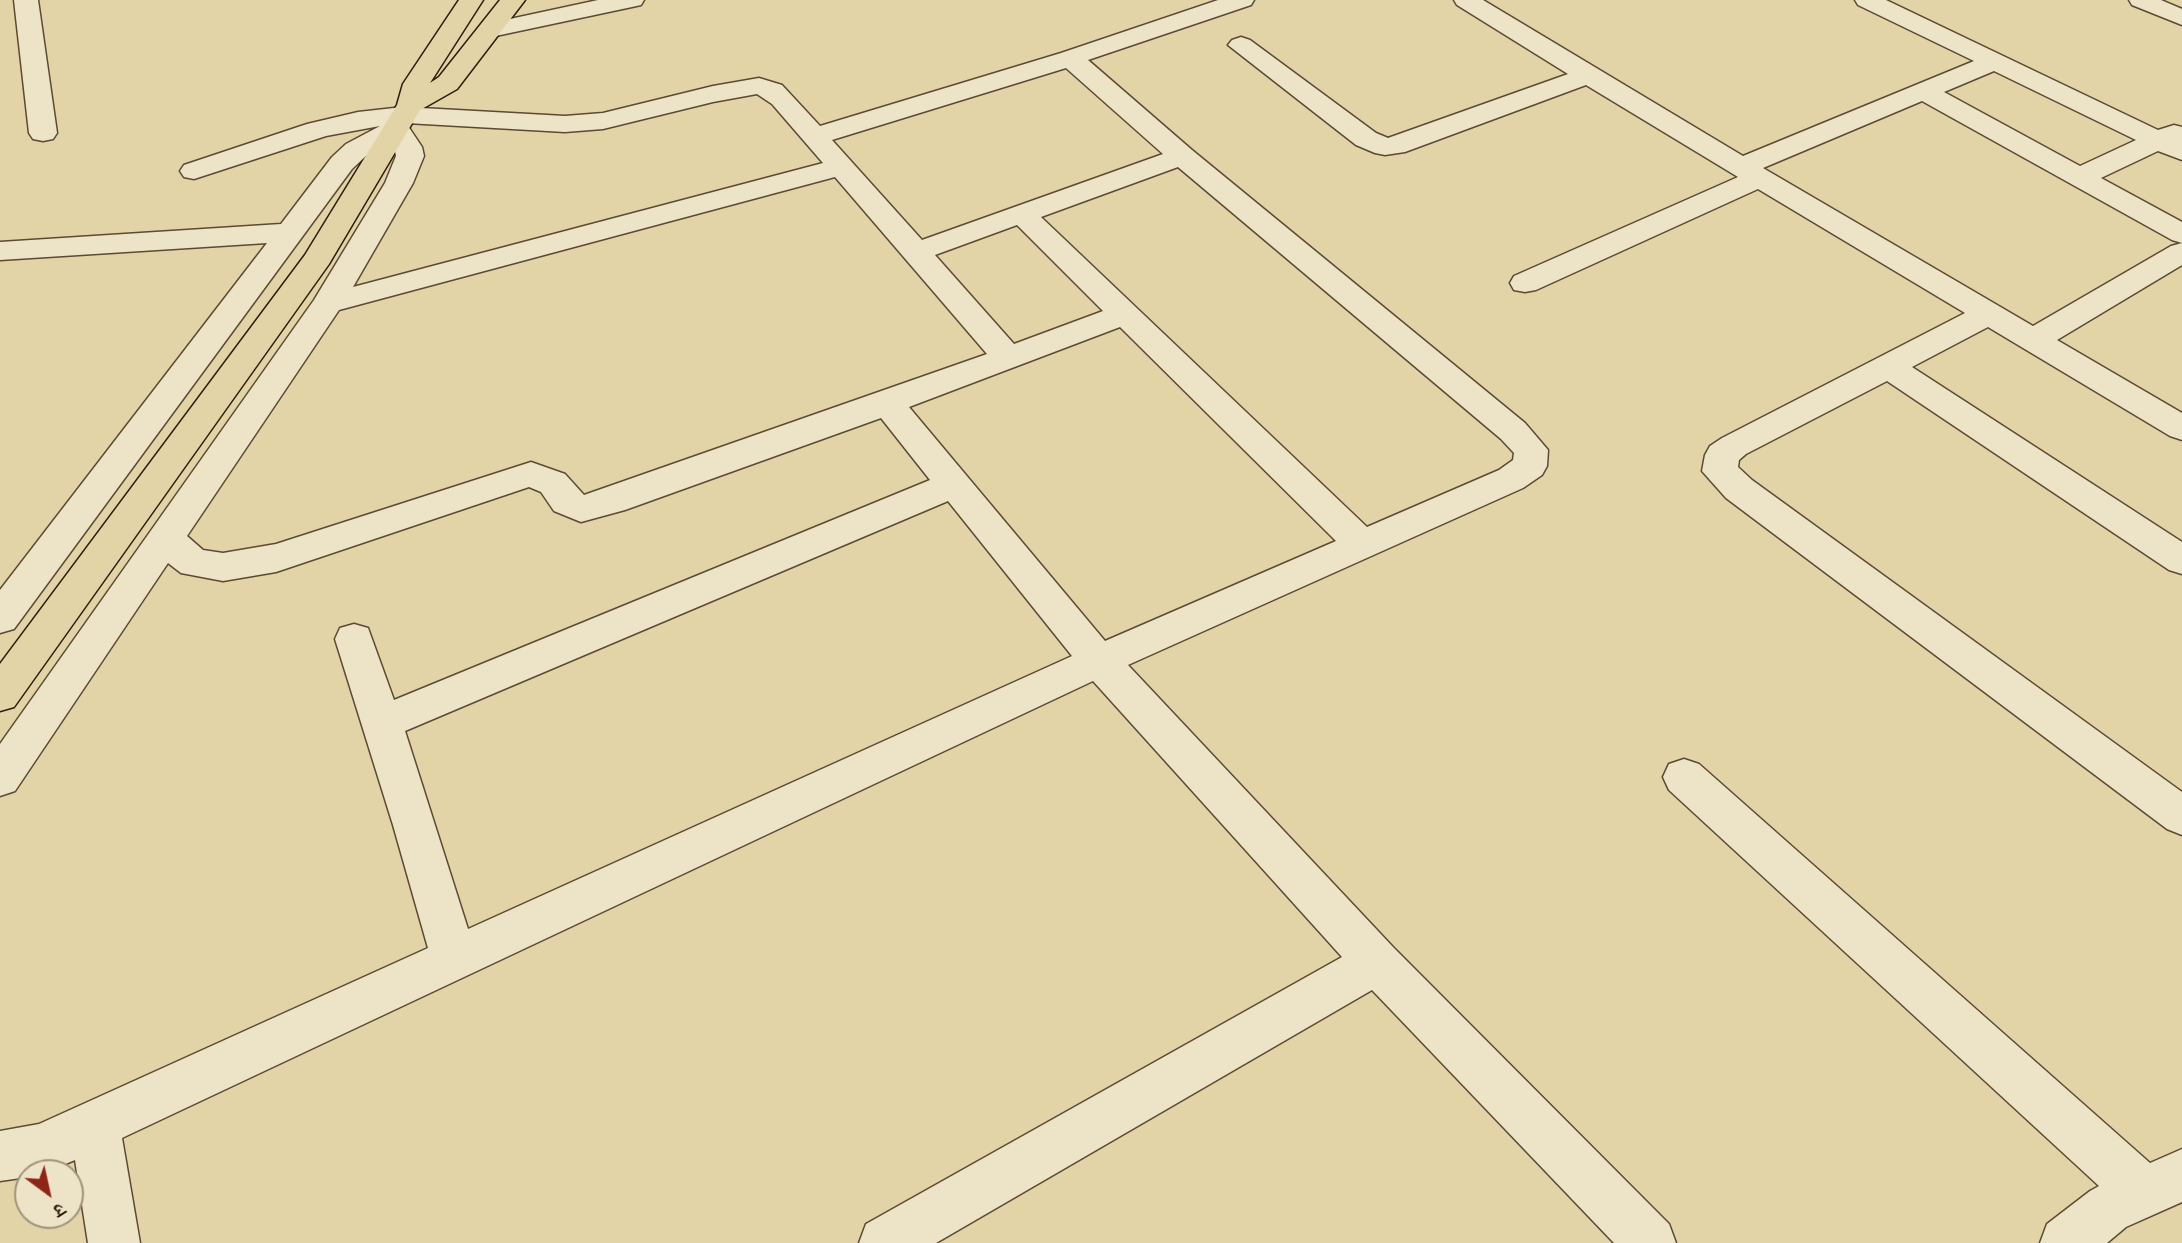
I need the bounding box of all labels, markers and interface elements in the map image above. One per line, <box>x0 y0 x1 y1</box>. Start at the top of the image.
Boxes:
north arrow <box>14 1159 84 1229</box>
text: उ <box>49 1197 70 1223</box>

